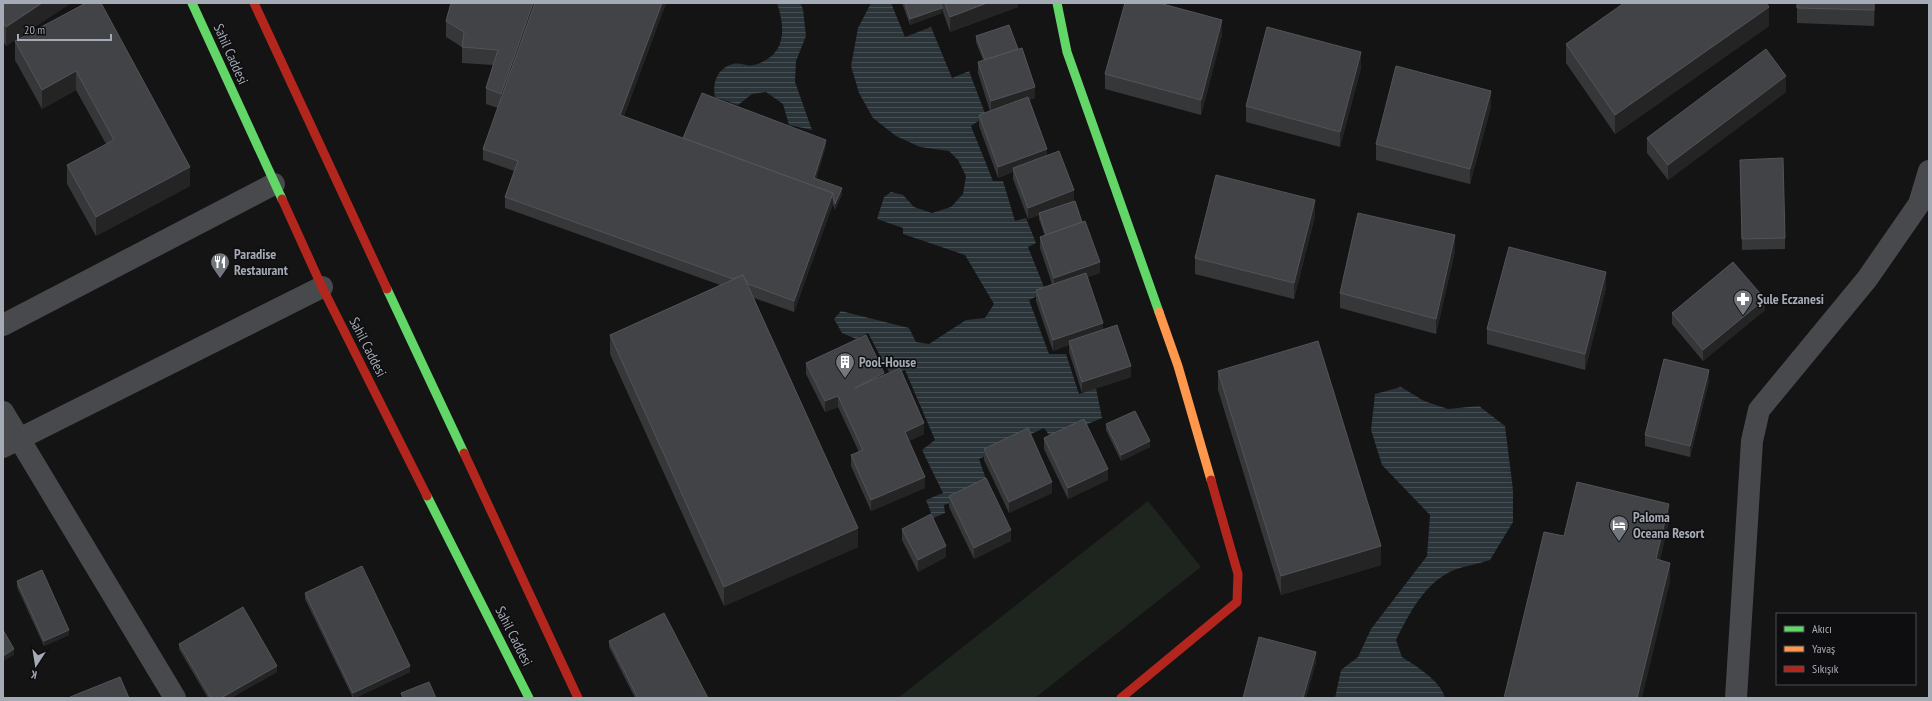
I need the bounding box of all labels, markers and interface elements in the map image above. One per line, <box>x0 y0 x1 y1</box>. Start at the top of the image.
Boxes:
scale bar <box>18 16 111 42</box>
street label: Sahil Caddesi <box>210 21 252 87</box>
text: 20 m <box>24 22 45 37</box>
place label: Paradise Restaurant <box>234 245 288 279</box>
restaurant icon: Paradise Restaurant <box>209 251 231 279</box>
pharmacy icon: Şule Eczanesi <box>1732 288 1754 316</box>
place label: Şule Eczanesi <box>1757 290 1824 308</box>
street label: Sahil Caddesi <box>345 314 391 380</box>
building icon: Pool-House <box>834 351 856 379</box>
place label: Pool-House <box>859 353 916 371</box>
place label: Paloma Oceana Resort <box>1633 508 1704 542</box>
hotel icon: Paloma Oceana Resort <box>1608 514 1630 542</box>
street label: Sahil Caddesi <box>491 603 537 669</box>
legend <box>1776 613 1916 685</box>
text: Akıcı <box>1812 621 1832 636</box>
text: Yavaş <box>1812 641 1835 656</box>
north arrow <box>16 645 56 685</box>
text: Sıkışık <box>1812 661 1839 676</box>
text: K <box>29 667 38 682</box>

